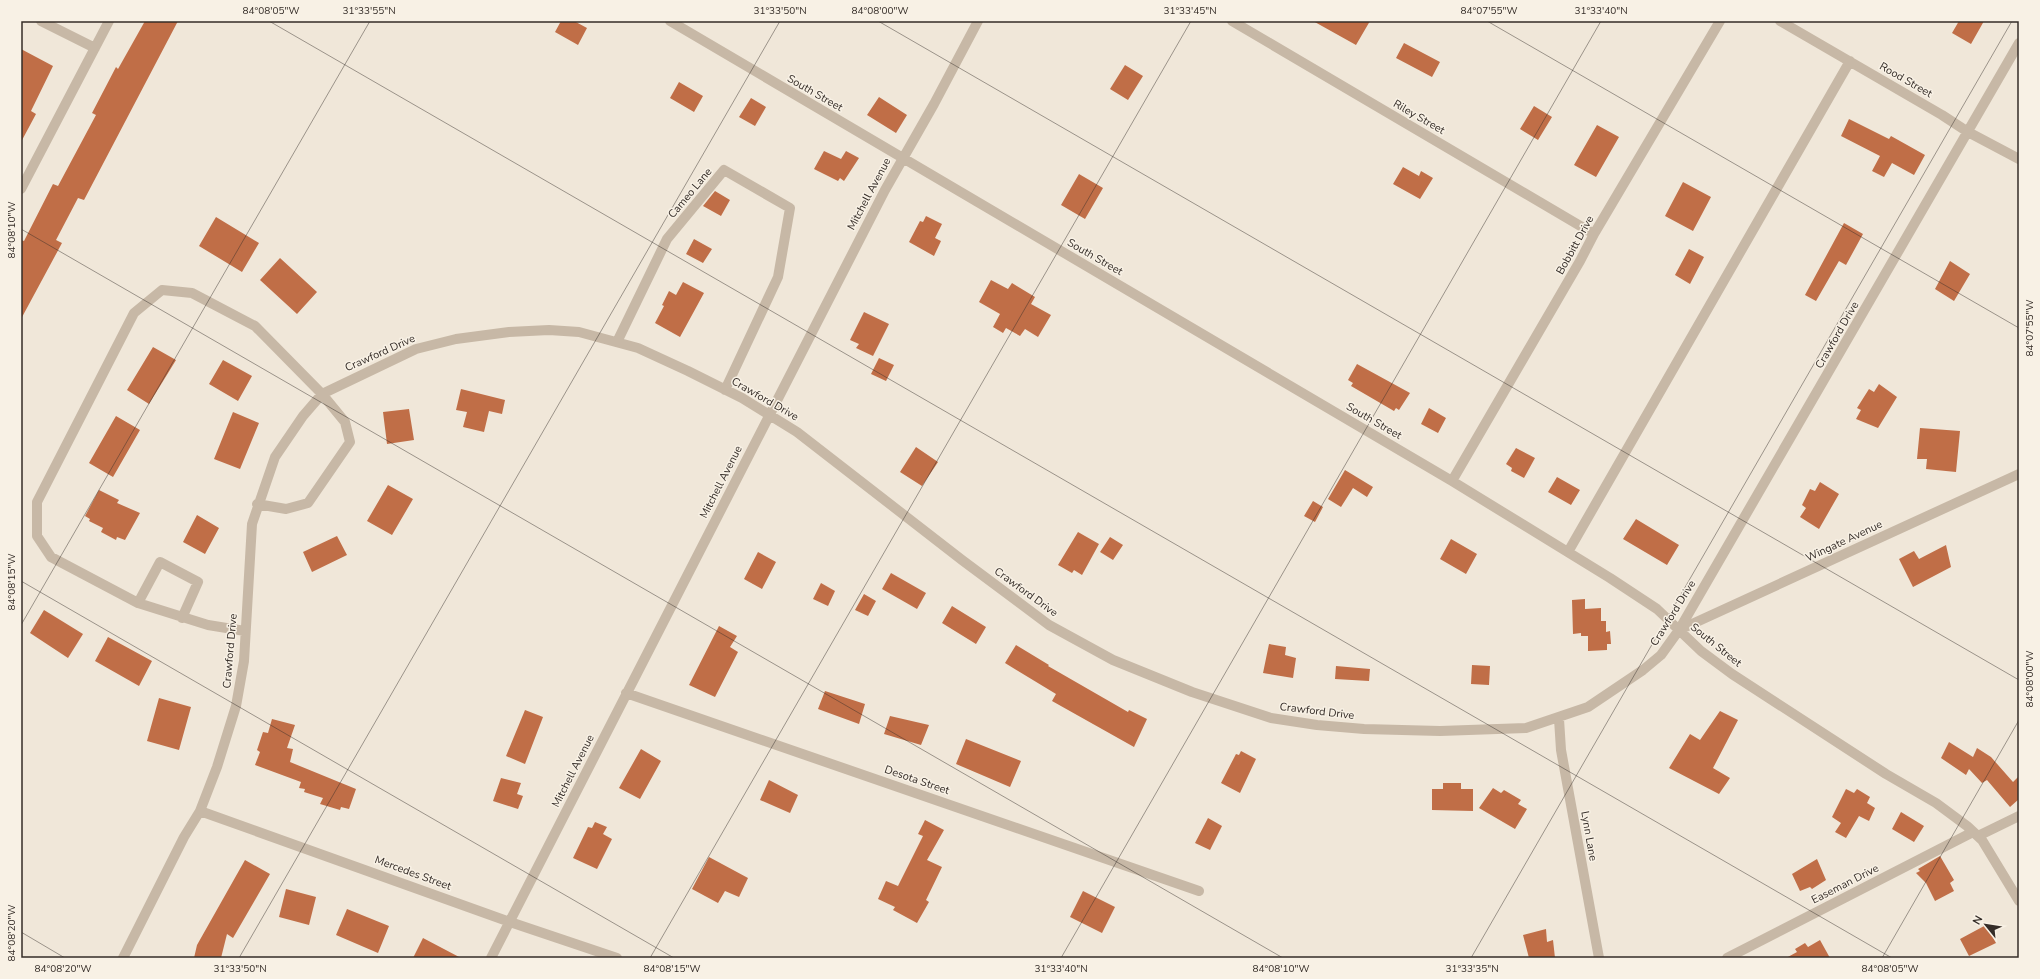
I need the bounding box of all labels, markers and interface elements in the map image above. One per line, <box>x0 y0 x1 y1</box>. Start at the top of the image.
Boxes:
text: 84°08'05"W <box>243 4 299 18</box>
text: 31°33'55"N <box>342 4 396 18</box>
text: 31°33'50"N <box>753 4 807 18</box>
text: 84°08'00"W <box>852 4 908 18</box>
text: 31°33'45"N <box>1163 4 1217 18</box>
text: 84°07'55"W <box>1461 4 1517 18</box>
text: 31°33'40"N <box>1574 4 1628 18</box>
street label: Rood Street <box>1877 59 1935 101</box>
street label: South Street <box>784 71 846 115</box>
street label: Riley Street <box>1390 96 1448 138</box>
street label: Mitchell Avenue <box>844 155 894 233</box>
street label: Cameo Lane <box>665 165 715 221</box>
text: 84°08'10"W <box>5 202 19 258</box>
street label: Bobbitt Drive <box>1553 213 1597 277</box>
street label: South Street <box>1064 235 1126 279</box>
street label: Crawford Drive <box>1812 299 1862 371</box>
text: 84°07'55"W <box>2023 300 2037 356</box>
street label: Crawford Drive <box>343 331 418 375</box>
street label: Crawford Drive <box>729 374 801 424</box>
street label: South Street <box>1343 399 1405 443</box>
street label: Mitchell Avenue <box>696 443 746 521</box>
street label: Wingate Avenue <box>1803 517 1885 565</box>
text: 84°08'15"W <box>5 554 19 610</box>
street label: Crawford Drive <box>991 564 1061 620</box>
street label: Crawford Drive <box>1647 577 1699 649</box>
street label: Crawford Drive <box>219 613 241 689</box>
street label: South Street <box>1687 620 1745 670</box>
text: 84°08'00"W <box>2023 651 2037 707</box>
street label: Crawford Drive <box>1279 699 1355 723</box>
street label: Mitchell Avenue <box>548 732 598 810</box>
street label: Desota Street <box>882 762 952 798</box>
street label: Lynn Lane <box>1577 810 1601 862</box>
street label: Mercedes Street <box>373 852 453 894</box>
street label: Easeman Drive <box>1809 861 1881 907</box>
text: 84°08'20"W <box>5 905 19 961</box>
north arrow <box>1966 905 2006 945</box>
text: N <box>1969 913 1986 928</box>
text: 84°08'20"W <box>35 962 91 976</box>
text: 31°33'50"N <box>213 962 267 976</box>
text: 84°08'15"W <box>644 962 700 976</box>
text: 31°33'40"N <box>1034 962 1088 976</box>
text: 84°08'10"W <box>1253 962 1309 976</box>
text: 31°33'35"N <box>1445 962 1499 976</box>
text: 84°08'05"W <box>1862 962 1918 976</box>

